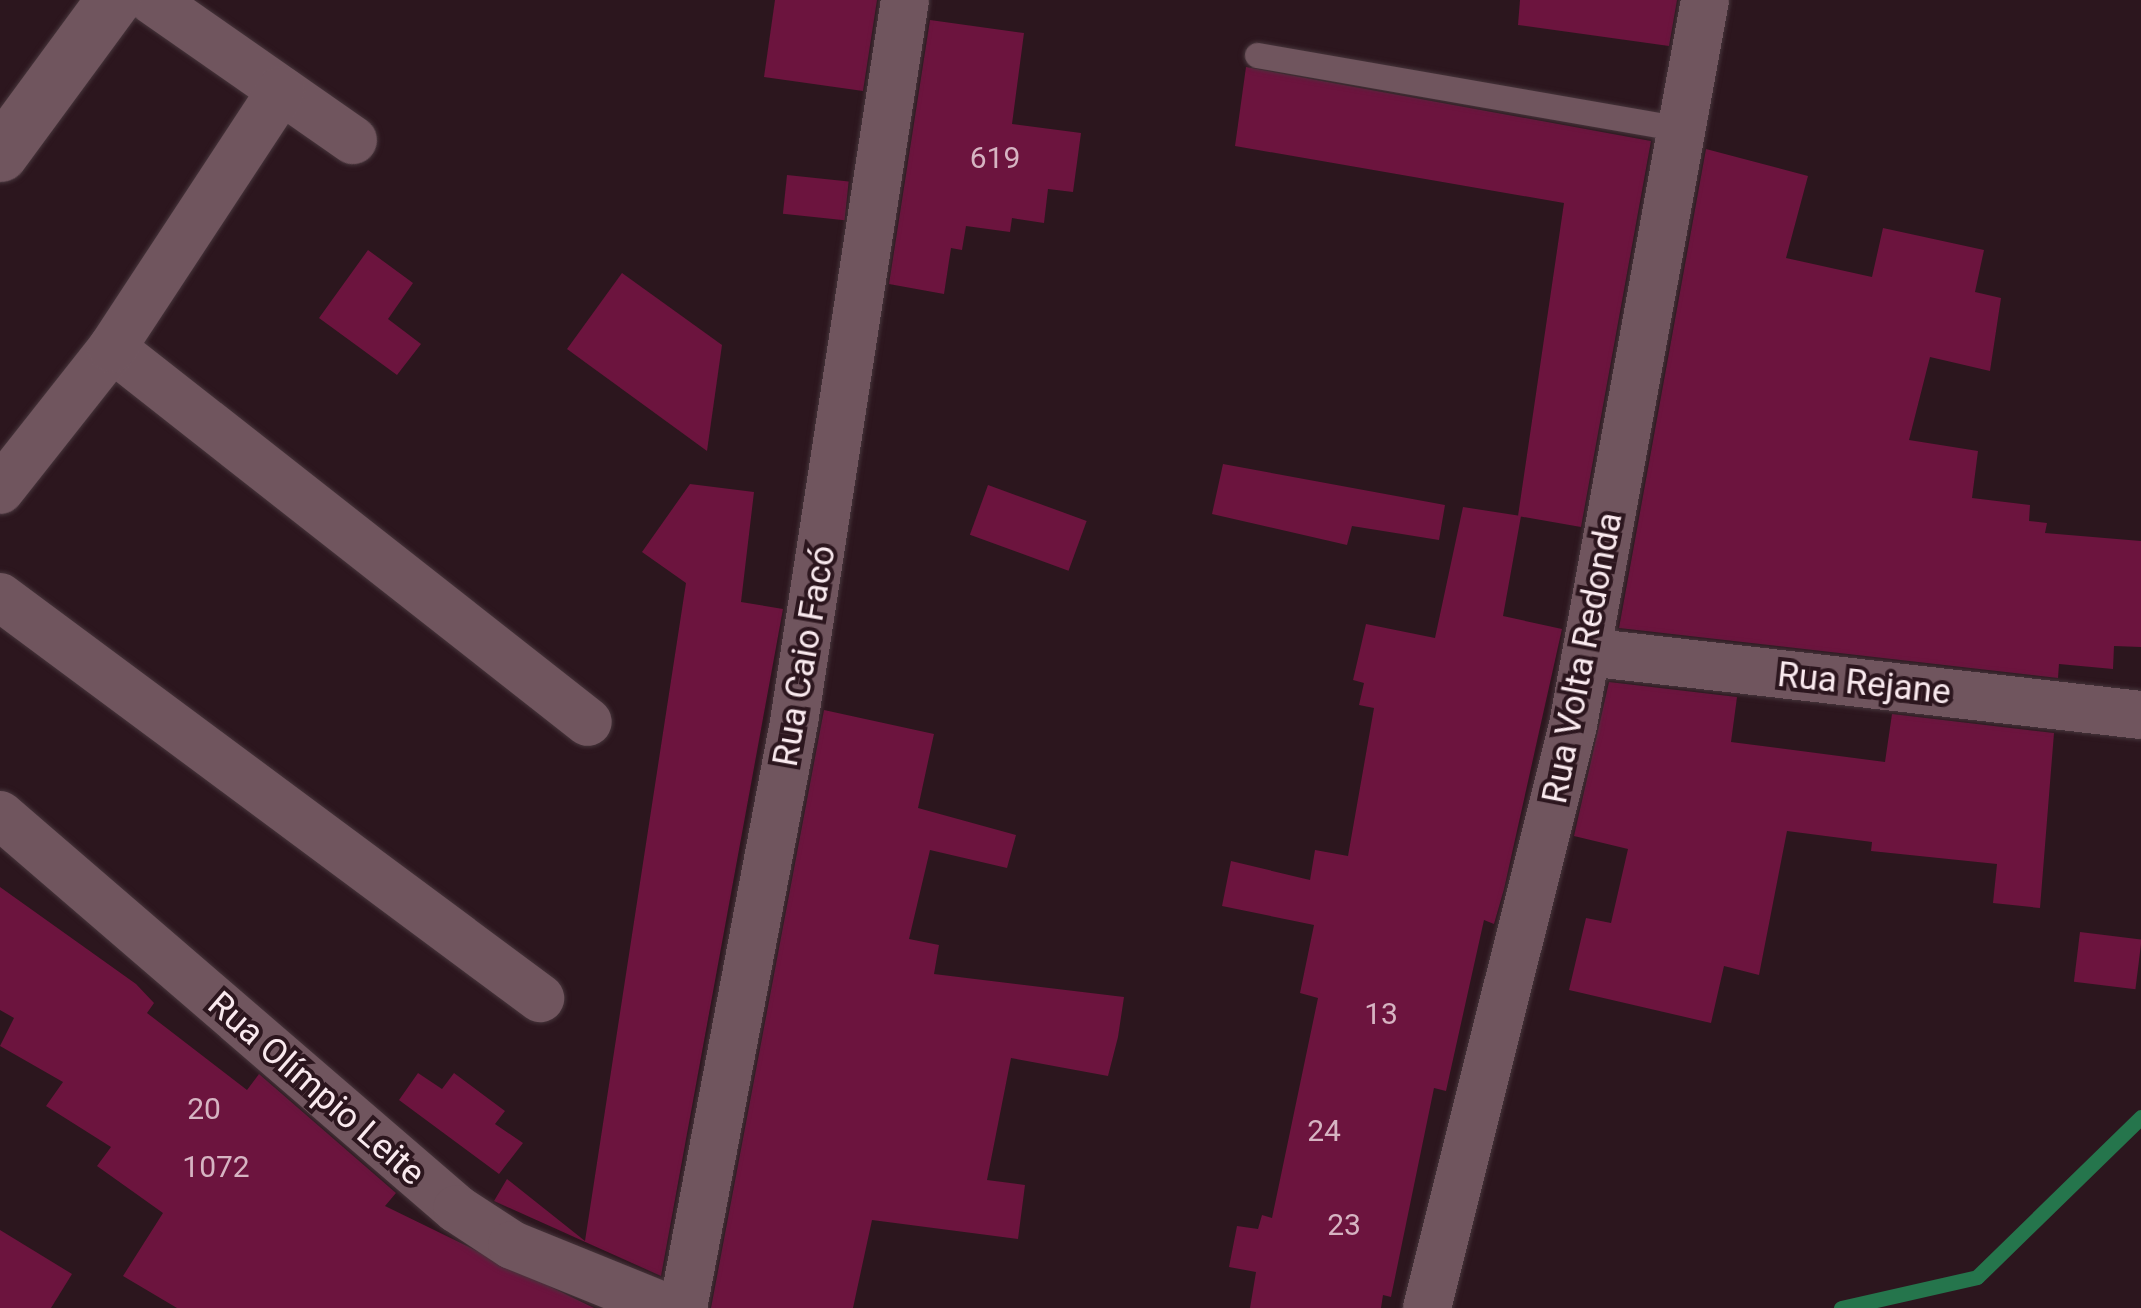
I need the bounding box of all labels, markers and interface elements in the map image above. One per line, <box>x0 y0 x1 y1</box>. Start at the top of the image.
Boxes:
house number: 619 <box>970 140 1020 176</box>
street label: Rua Volta Redonda <box>1534 509 1632 807</box>
street label: Rua Caio Facó <box>765 542 845 770</box>
street label: Rua Rejane <box>1775 654 1953 714</box>
street label: Rua Olímpio Leite <box>199 984 433 1194</box>
house number: 13 <box>1364 996 1398 1032</box>
house number: 20 <box>187 1091 221 1127</box>
house number: 24 <box>1307 1113 1341 1149</box>
house number: 1072 <box>182 1149 250 1185</box>
house number: 23 <box>1327 1207 1361 1243</box>

